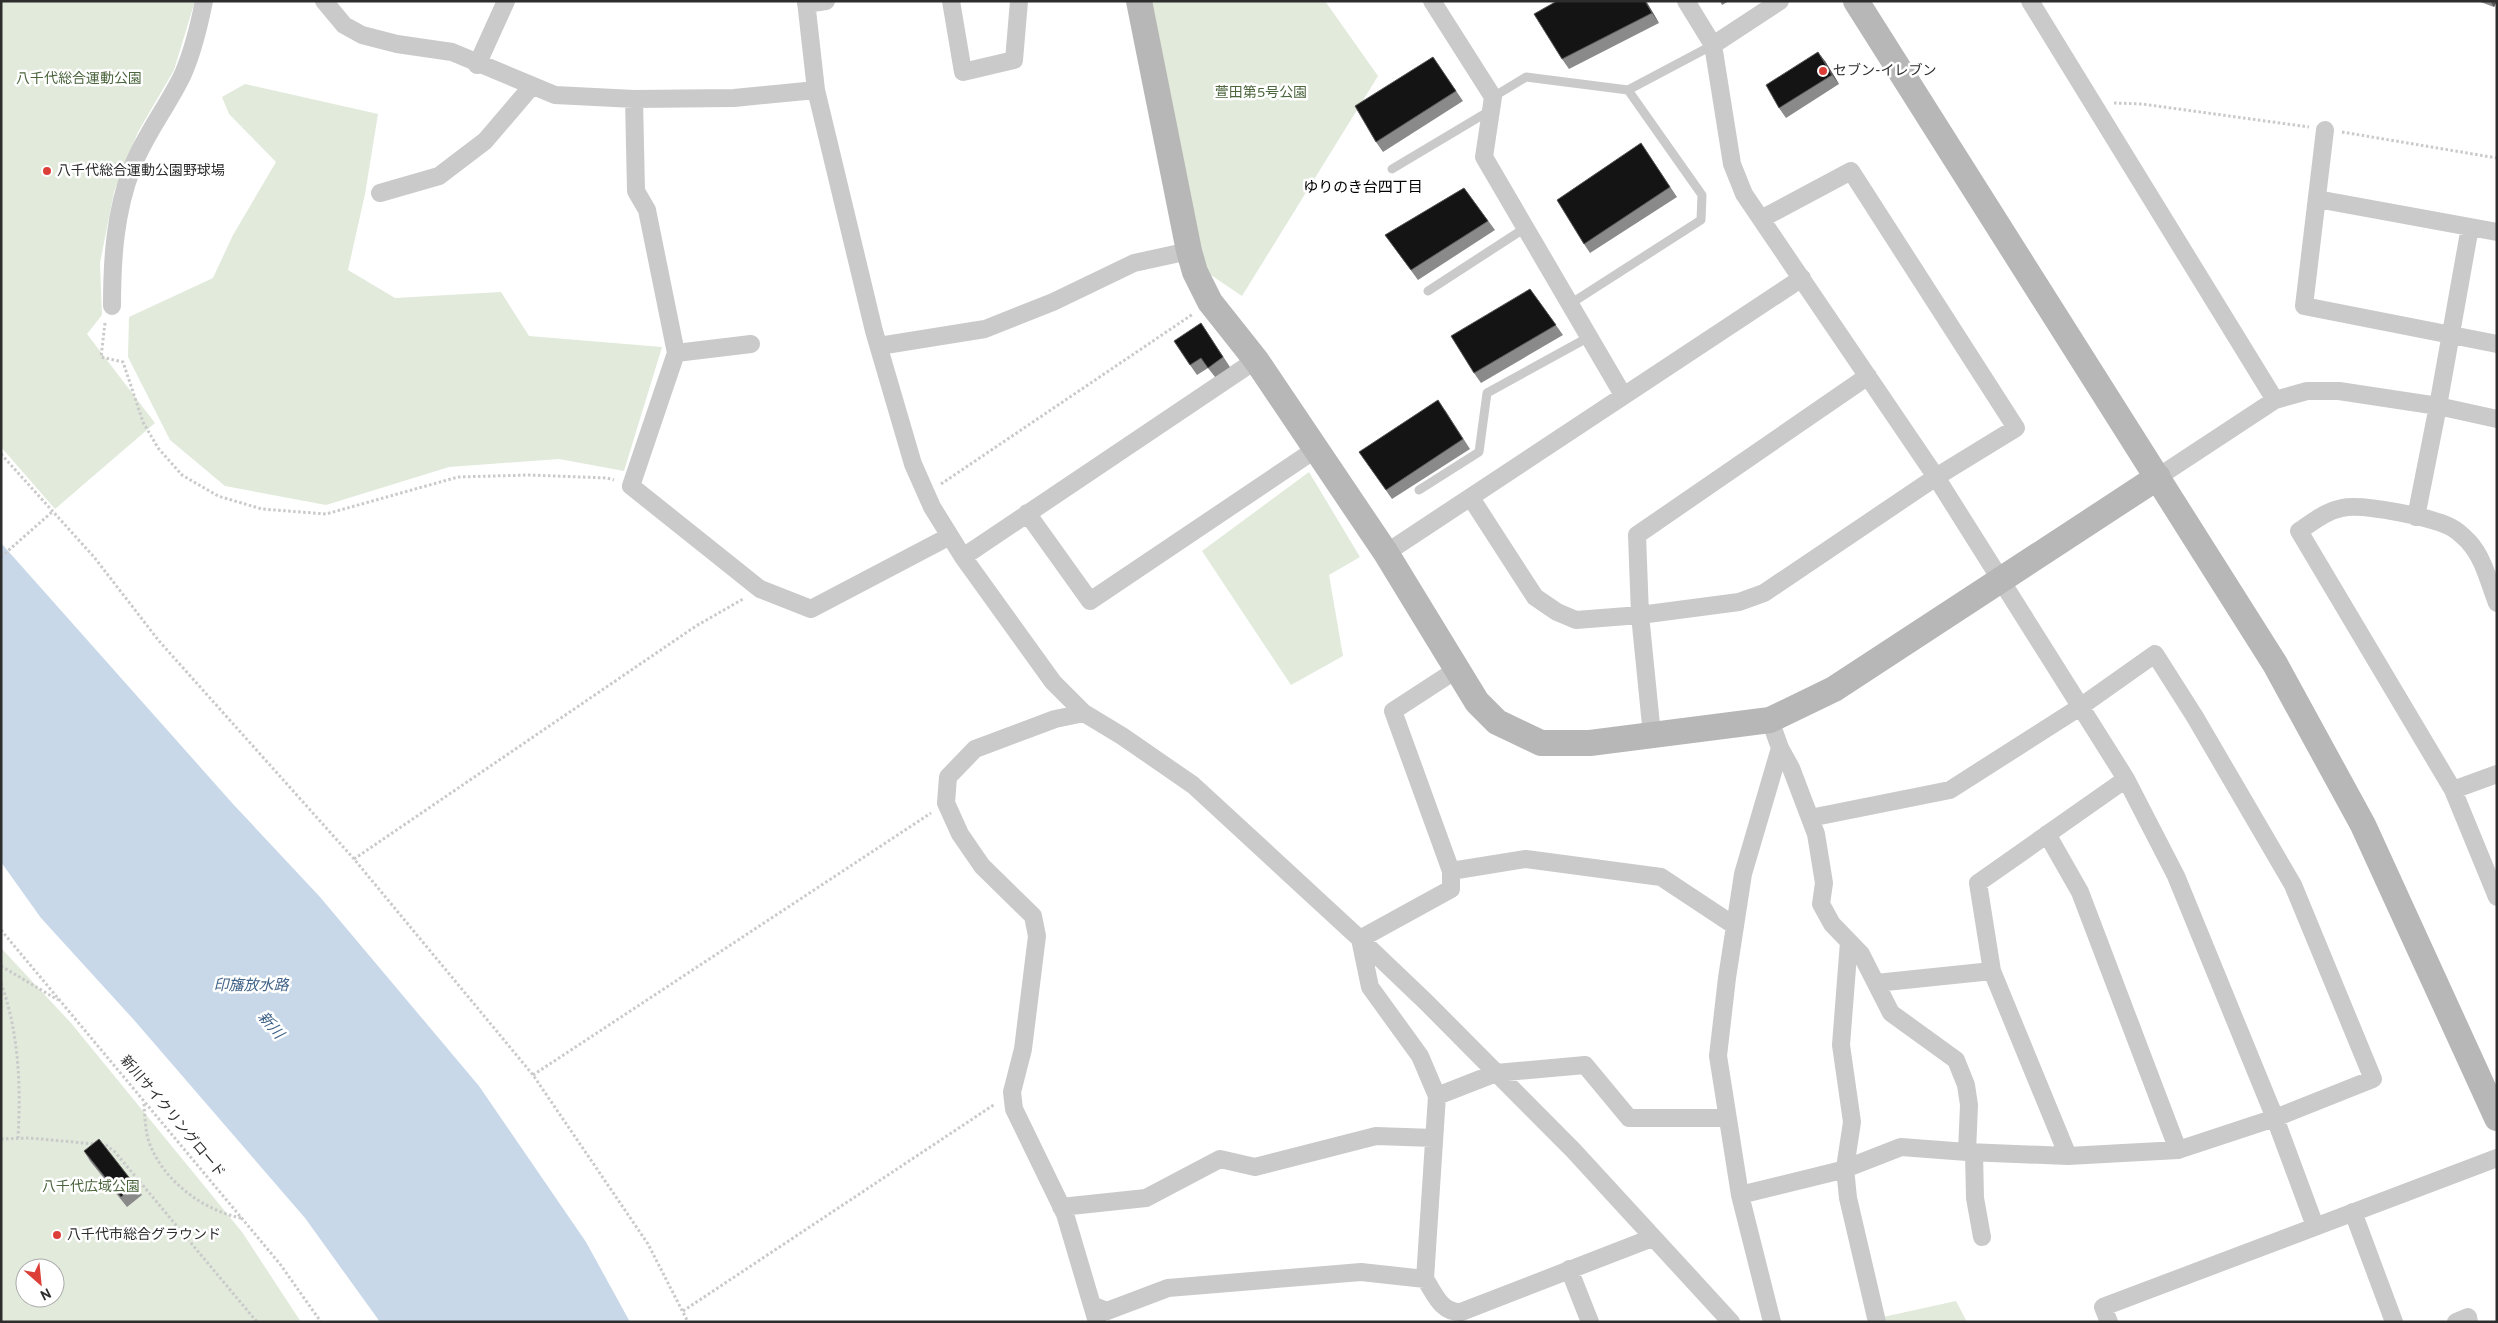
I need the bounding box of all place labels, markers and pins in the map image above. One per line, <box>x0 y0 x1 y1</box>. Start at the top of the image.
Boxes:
place label: セブン-イレブン <box>1833 62 1937 80</box>
marker: セブン-イレブン <box>1817 65 1829 77</box>
place label: 八千代総合運動公園野球場 <box>57 162 225 180</box>
marker: 八千代総合運動公園野球場 <box>41 165 53 177</box>
place label: 八千代市総合グラウンド <box>67 1226 221 1244</box>
marker: 八千代市総合グラウンド <box>51 1229 63 1241</box>

